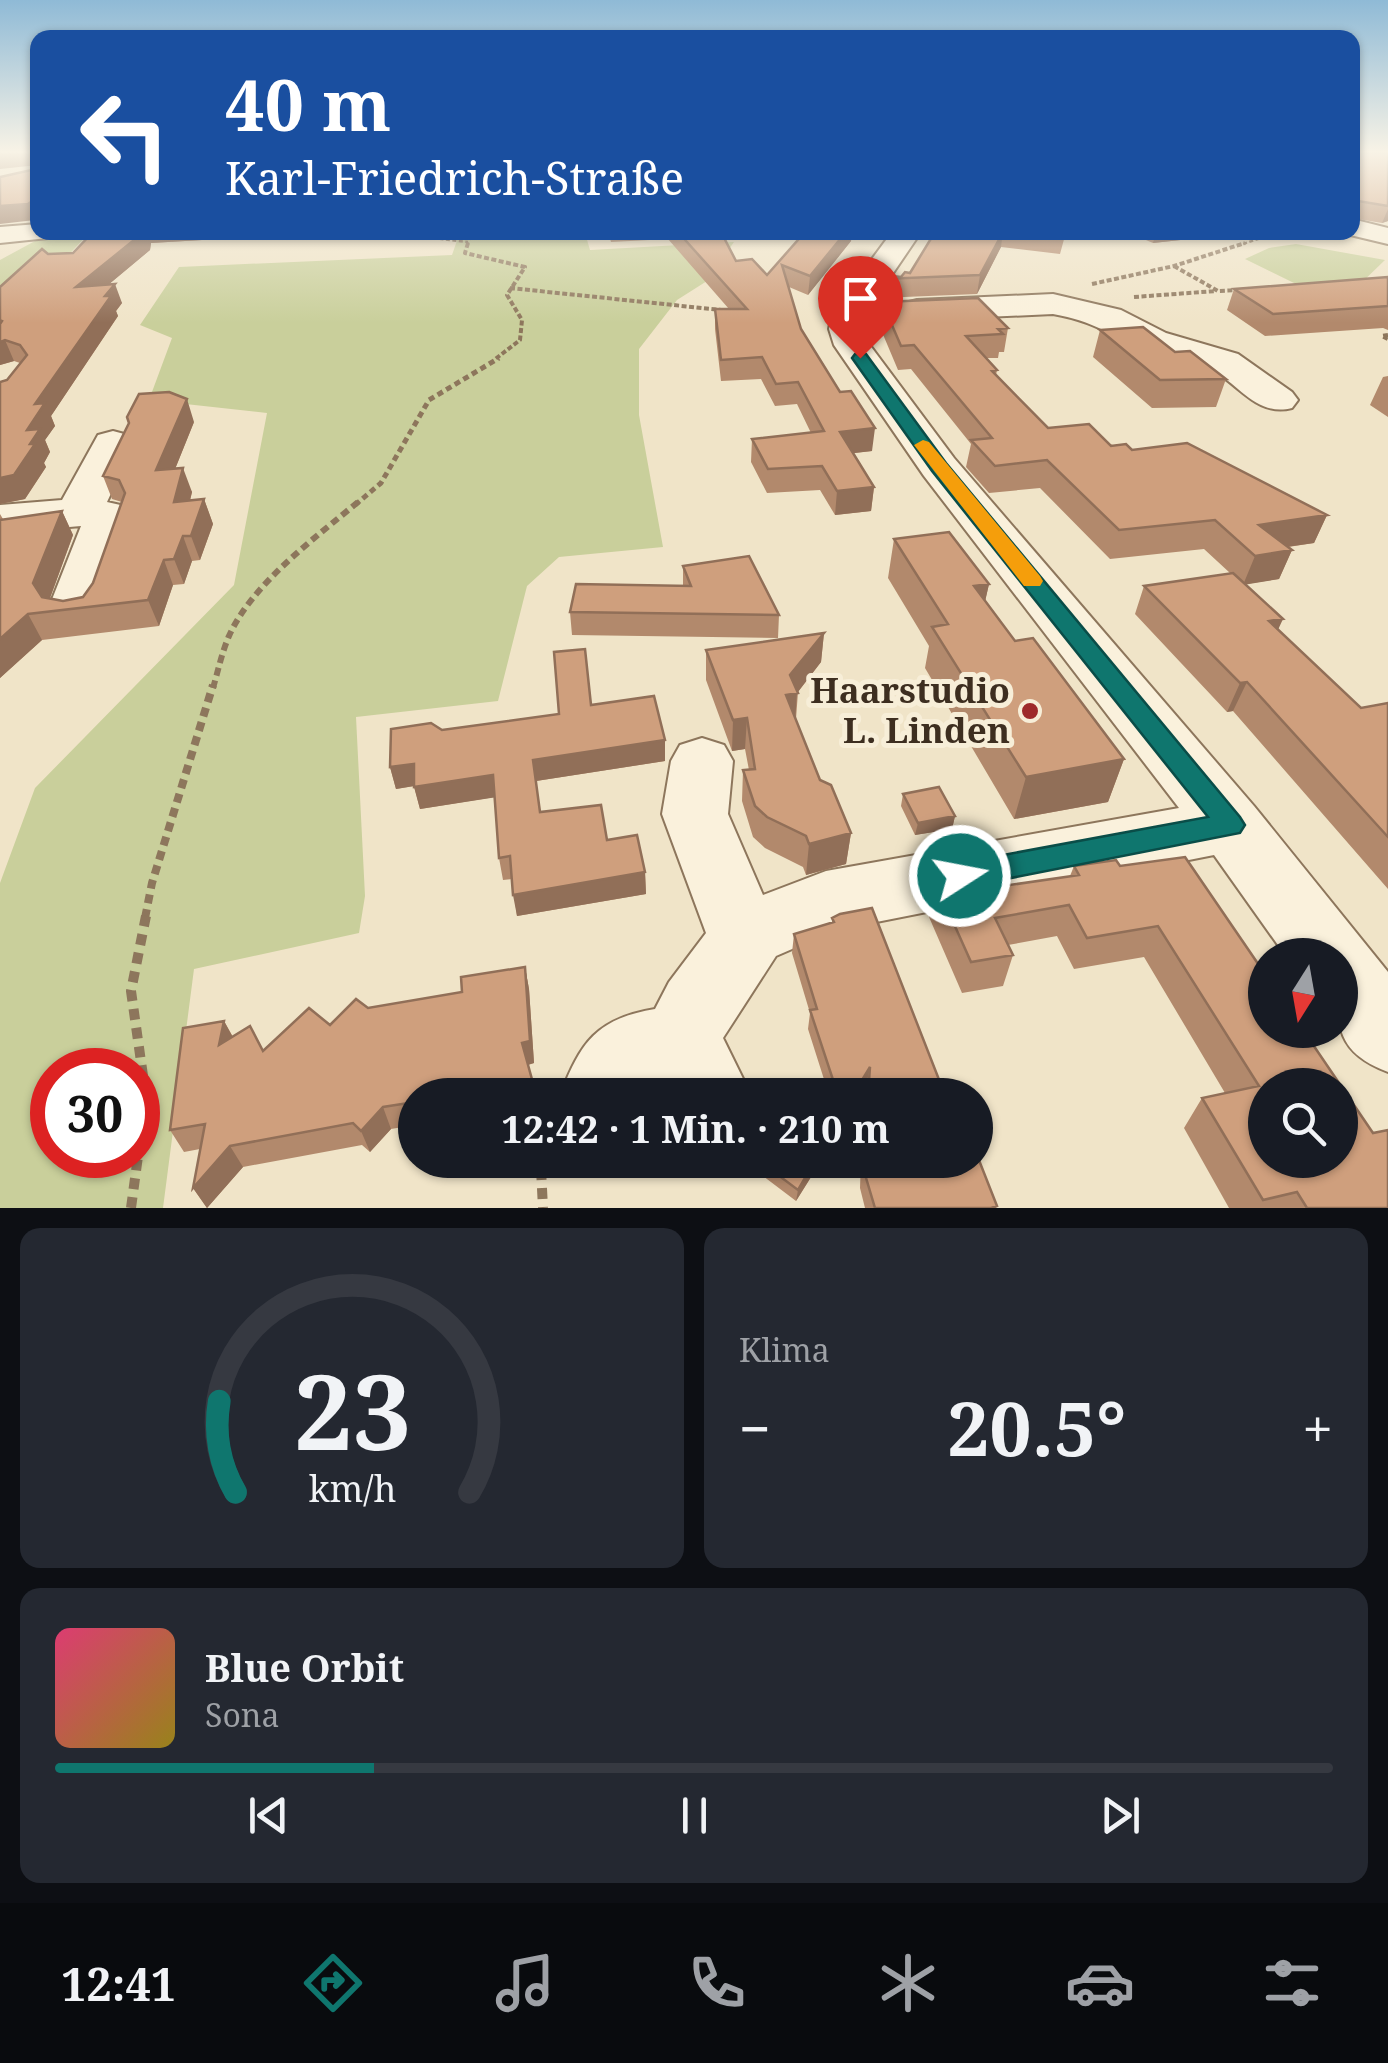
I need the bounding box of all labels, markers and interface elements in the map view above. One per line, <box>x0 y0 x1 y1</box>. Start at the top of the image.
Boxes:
text: 40 m <box>225 56 391 152</box>
icon: left <box>60 70 190 200</box>
text: Karl-Friedrich-Straße <box>225 147 684 208</box>
pin <box>818 256 903 359</box>
icon: arrive <box>833 271 888 326</box>
place label: Haarstudio L. Linden <box>810 666 1010 753</box>
marker: Haarstudio L. Linden <box>1019 700 1041 722</box>
position arrow <box>908 824 1012 928</box>
north arrow <box>1248 938 1358 1048</box>
map controls <box>1248 938 1358 1178</box>
speed limit sign: 30 <box>30 1048 160 1178</box>
button: search <box>1248 1068 1358 1178</box>
text: 12:42 · 1 Min. · 210 m <box>501 1102 890 1154</box>
text: Klima <box>739 1328 830 1371</box>
text: 23 <box>293 1339 411 1480</box>
text: 20.5° <box>947 1376 1126 1478</box>
text: − <box>739 1390 771 1465</box>
text: + <box>1302 1390 1333 1465</box>
text: km/h <box>308 1464 396 1512</box>
text: Blue Orbit <box>205 1641 404 1693</box>
text: Sona <box>205 1693 280 1736</box>
icon: previous <box>241 1788 296 1843</box>
icon: pause <box>667 1788 722 1843</box>
icon: next <box>1093 1788 1148 1843</box>
icon: directions <box>298 1948 368 2018</box>
icon: music <box>490 1948 560 2018</box>
icon: phone <box>682 1948 752 2018</box>
icon: climate <box>873 1948 943 2018</box>
icon: car <box>1065 1948 1135 2018</box>
icon: filters <box>1257 1948 1327 2018</box>
text: 12:41 <box>61 1953 176 2014</box>

